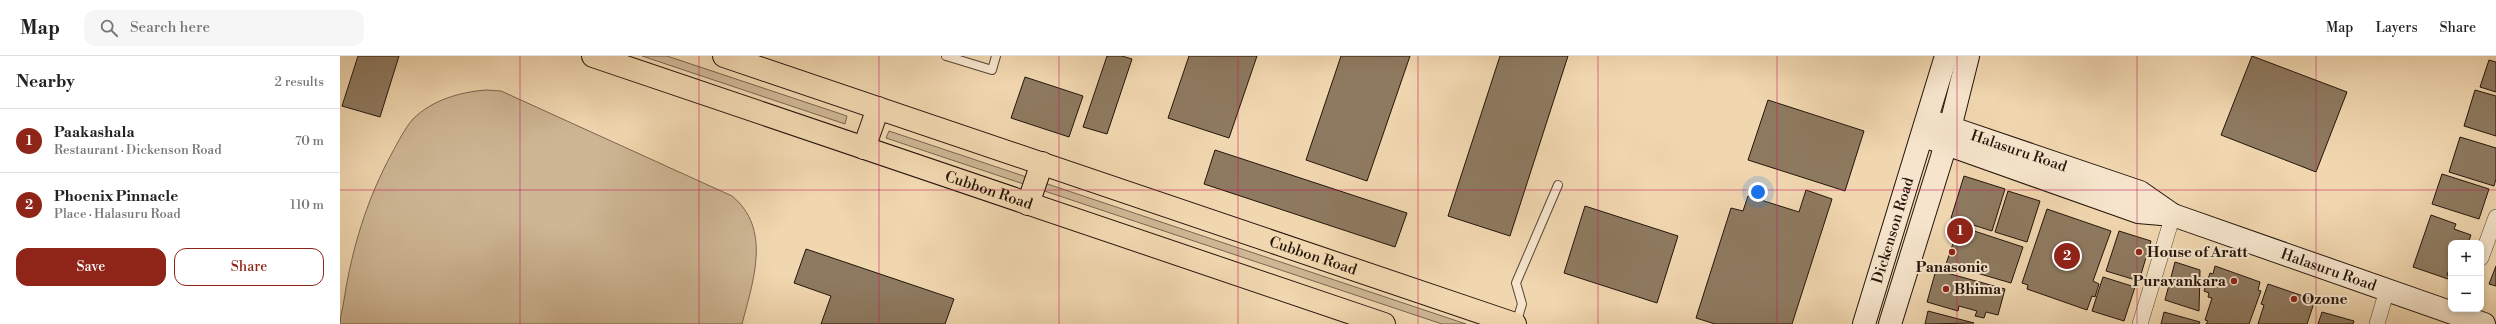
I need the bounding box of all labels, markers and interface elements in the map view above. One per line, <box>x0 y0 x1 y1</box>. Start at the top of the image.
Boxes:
search box <box>84 10 364 46</box>
text: Map <box>20 16 60 40</box>
icon: search <box>98 17 120 39</box>
text: Search here <box>130 18 210 37</box>
text: Map <box>2326 19 2353 37</box>
text: Layers <box>2375 19 2418 37</box>
text: Share <box>2440 19 2476 37</box>
text: Nearby <box>16 71 75 93</box>
text: 2 results <box>275 74 324 90</box>
text: Paakashala <box>54 123 135 142</box>
street label: Halasuru Road <box>1968 126 2070 176</box>
text: 1 <box>26 133 32 149</box>
text: 70 m <box>295 133 324 149</box>
text: Restaurant · Dickenson Road <box>54 142 222 158</box>
street label: Cubbon Road <box>943 166 1036 214</box>
street label: Dickenson Road <box>1867 174 1918 286</box>
your location <box>1748 182 1768 202</box>
text: Phoenix Pinnacle <box>54 187 178 206</box>
text: 2 <box>25 197 33 213</box>
text: 110 m <box>290 197 324 213</box>
text: Place · Halasuru Road <box>54 206 181 222</box>
pin: 1 <box>1947 216 1973 246</box>
street label: Cubbon Road <box>1267 232 1360 279</box>
map controls <box>2448 240 2484 312</box>
button: + <box>2448 240 2484 276</box>
pin: 2 <box>2054 241 2080 271</box>
place label: House of Aratt <box>2147 243 2248 262</box>
street label: Halasuru Road <box>2278 244 2379 295</box>
marker: Panasonic <box>1947 247 1957 257</box>
marker: House of Aratt <box>2134 247 2144 257</box>
button: Save <box>16 248 166 286</box>
button: Share <box>174 248 324 286</box>
place label: Panasonic <box>1916 258 1988 277</box>
place label: Puravankara <box>2133 272 2227 291</box>
marker: Puravankara <box>2229 276 2239 286</box>
button: − <box>2448 276 2484 312</box>
place label: Bhima <box>1954 280 2002 299</box>
marker: Bhima <box>1941 284 1951 294</box>
place label: Ozone <box>2302 290 2348 309</box>
marker: Ozone <box>2289 294 2299 304</box>

